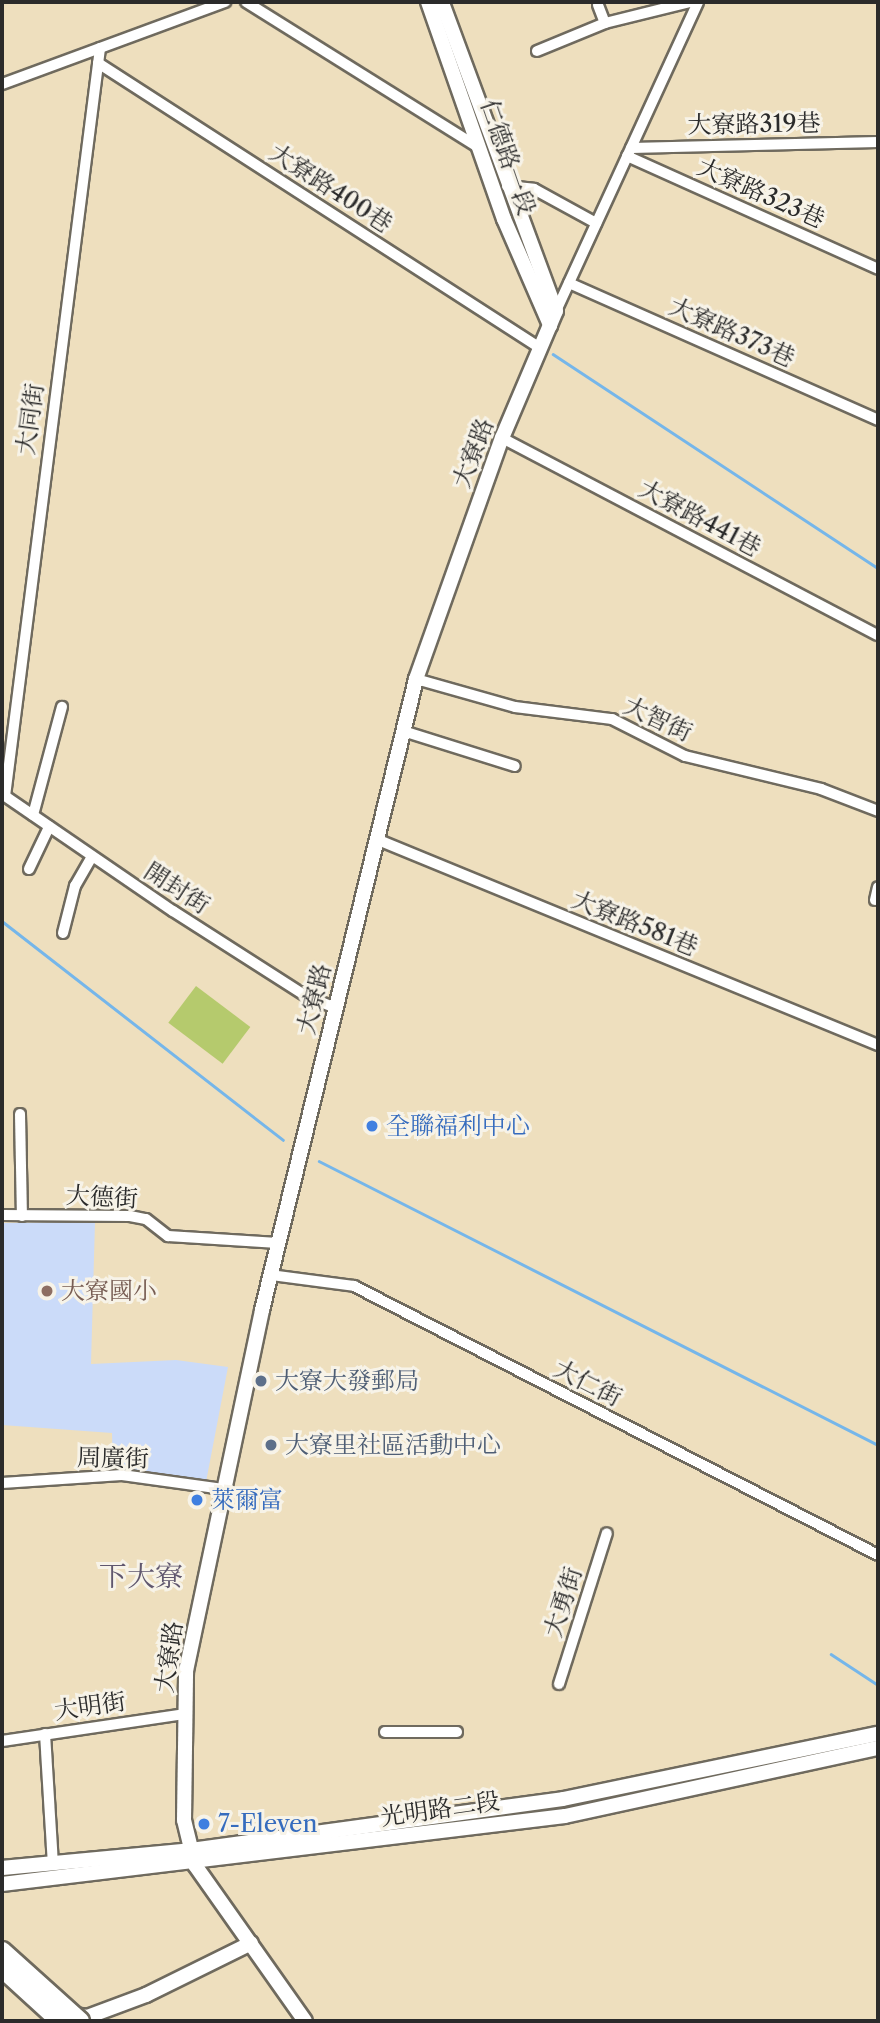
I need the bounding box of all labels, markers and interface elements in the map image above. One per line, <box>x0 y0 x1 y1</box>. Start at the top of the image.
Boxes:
street label: 仁德路一段 <box>475 96 541 218</box>
street label: 大寮路319巷 <box>687 108 821 140</box>
street label: 大寮路400巷 <box>264 138 398 238</box>
street label: 大寮路323巷 <box>693 152 829 234</box>
street label: 大寮路373巷 <box>665 292 799 372</box>
street label: 大同街 <box>11 381 49 457</box>
street label: 大寮路 <box>447 414 499 492</box>
street label: 大寮路441巷 <box>634 474 766 562</box>
street label: 大智街 <box>619 691 697 747</box>
street label: 開封街 <box>139 856 215 920</box>
street label: 大寮路581巷 <box>568 885 702 961</box>
street label: 大寮路 <box>291 961 337 1037</box>
place label: 全聯福利中心 <box>386 1112 530 1140</box>
marker: 全聯福利中心 <box>364 1118 380 1134</box>
street label: 大德街 <box>65 1181 139 1213</box>
place label: 大寮國小 <box>61 1277 157 1305</box>
marker: 大寮國小 <box>39 1283 55 1299</box>
street label: 大仁街 <box>549 1354 627 1412</box>
place label: 大寮大發郵局 <box>275 1367 419 1395</box>
marker: 大寮大發郵局 <box>253 1373 269 1389</box>
place label: 大寮里社區活動中心 <box>285 1431 501 1459</box>
marker: 大寮里社區活動中心 <box>263 1437 279 1453</box>
street label: 周廣街 <box>77 1443 149 1473</box>
place label: 萊爾富 <box>211 1486 283 1514</box>
marker: 萊爾富 <box>189 1492 205 1508</box>
district label: 下大寮 <box>99 1559 183 1593</box>
street label: 大勇街 <box>538 1563 588 1641</box>
street label: 大寮路 <box>150 1619 188 1695</box>
street label: 大明街 <box>52 1687 128 1725</box>
street label: 光明路二段 <box>379 1786 501 1832</box>
place label: 7-Eleven <box>218 1810 317 1838</box>
marker: 7-Eleven <box>196 1816 212 1832</box>

